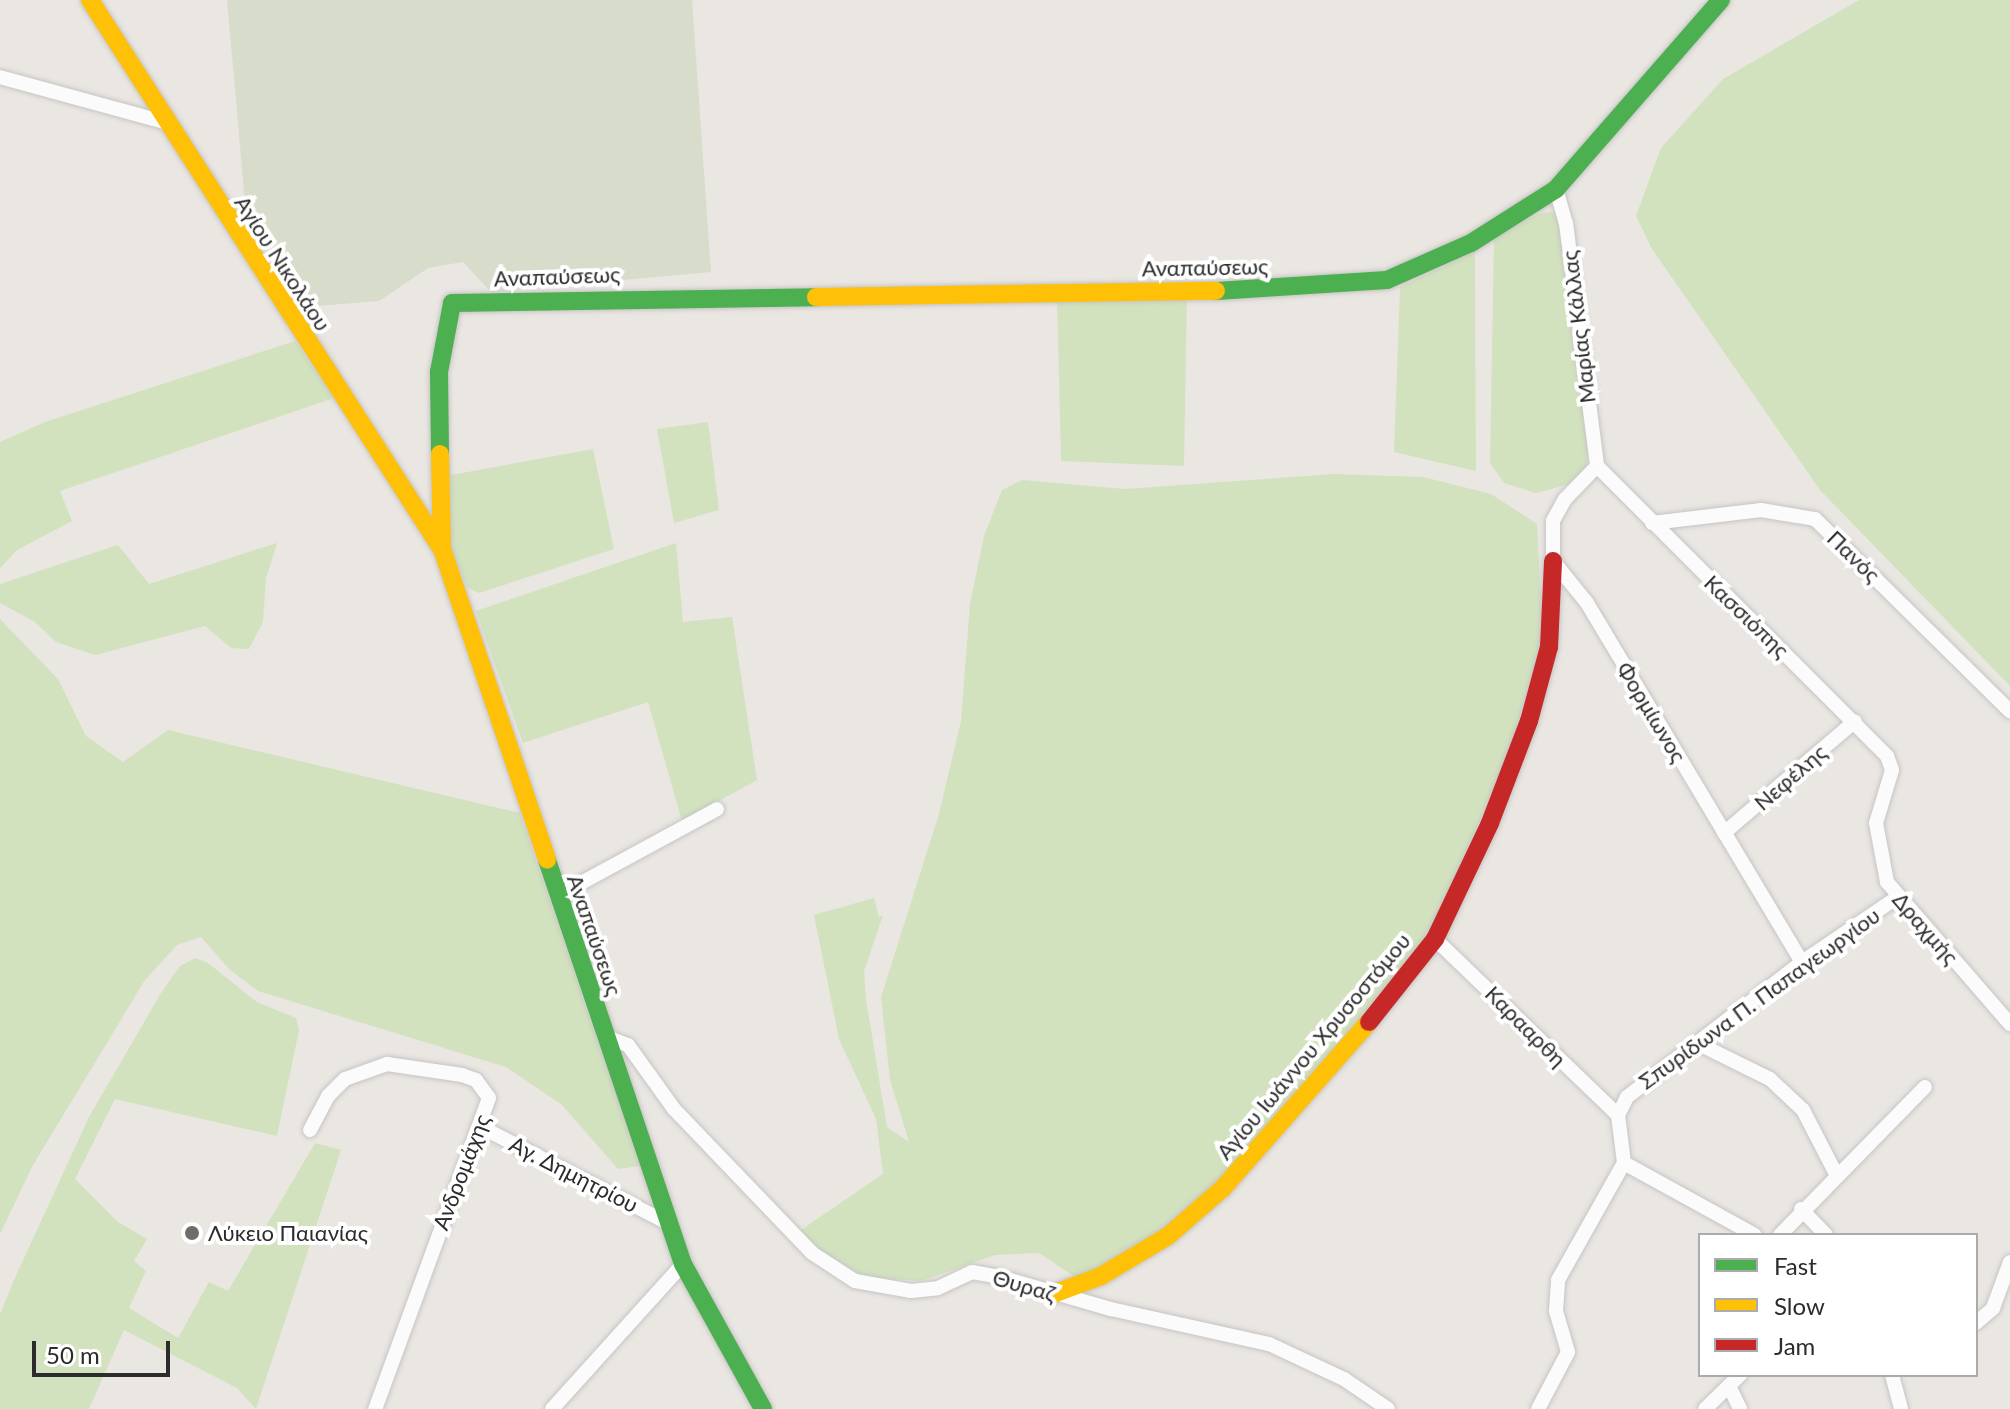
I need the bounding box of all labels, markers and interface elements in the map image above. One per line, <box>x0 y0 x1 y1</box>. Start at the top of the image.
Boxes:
street label: Αγίου Νικολάου <box>229 190 337 336</box>
street label: Μαρίας Κάλλας <box>1556 249 1600 405</box>
street label: Αναπαύσεως <box>1141 253 1269 281</box>
street label: Αναπαύσεως <box>493 261 621 291</box>
street label: Πανός <box>1822 525 1886 587</box>
street label: Κασσιόπης <box>1699 569 1795 663</box>
street label: Φορμίωνος <box>1612 657 1692 767</box>
street label: Νεφέλης <box>1748 738 1832 816</box>
street label: Αναπαύσεως <box>562 871 628 999</box>
street label: Δραχμής <box>1888 887 1964 969</box>
street label: Σπυρίδωνα Π. Παπαγεωργίου <box>1633 902 1885 1094</box>
street label: Αγίου Ιωάννου Χρυσοστόμου <box>1211 927 1415 1165</box>
street label: Καρααρθη <box>1480 980 1572 1072</box>
street label: Ανδρομάχης <box>427 1110 495 1234</box>
street label: Αγ. Δημητρίου <box>505 1130 643 1218</box>
place label: Λύκειο Παιανίας <box>208 1220 368 1246</box>
marker: Λύκειο Παιανίας <box>183 1224 201 1242</box>
legend <box>1698 1233 1978 1377</box>
text: Fast <box>1774 1251 1817 1280</box>
street label: Θυραζ <box>990 1264 1058 1306</box>
text: Slow <box>1774 1291 1825 1320</box>
scale bar <box>36 1325 174 1375</box>
text: Jam <box>1774 1331 1815 1360</box>
text: 50 m <box>46 1340 100 1369</box>

